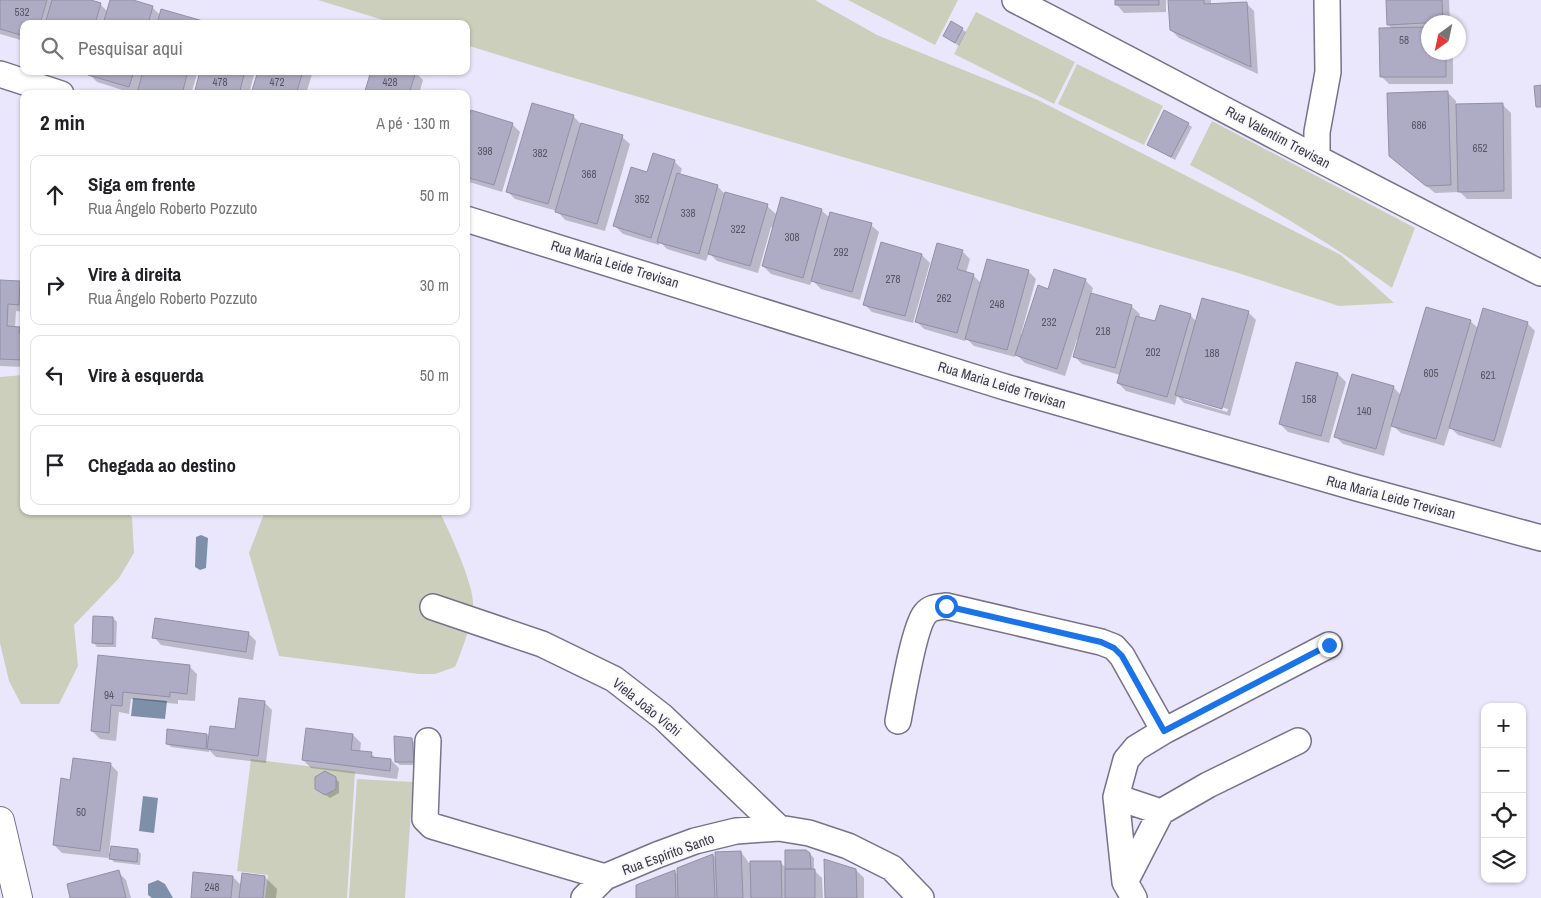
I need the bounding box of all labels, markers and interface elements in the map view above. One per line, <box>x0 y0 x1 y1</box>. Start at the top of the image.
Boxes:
house number: 532 <box>14 5 30 19</box>
north arrow <box>1421 15 1466 60</box>
search box <box>20 20 470 75</box>
house number: 58 <box>1399 33 1409 47</box>
icon: search <box>38 34 66 62</box>
text: Pesquisar aqui <box>78 35 183 61</box>
house number: 478 <box>212 75 228 89</box>
house number: 472 <box>269 75 285 89</box>
house number: 428 <box>382 75 398 89</box>
street label: Rua Valentim Trevisan <box>1223 102 1333 172</box>
text: 2 min <box>40 108 85 137</box>
text: A pé · 130 m <box>376 112 450 134</box>
house number: 686 <box>1411 118 1427 132</box>
house number: 652 <box>1472 141 1488 155</box>
house number: 398 <box>477 144 493 158</box>
house number: 382 <box>532 146 548 160</box>
house number: 368 <box>581 167 597 181</box>
text: Siga em frente <box>88 171 195 197</box>
icon: ahead <box>41 181 69 209</box>
text: 50 m <box>420 184 449 206</box>
house number: 352 <box>634 192 650 206</box>
text: Rua Ângelo Roberto Pozzuto <box>88 197 257 219</box>
house number: 338 <box>680 206 696 220</box>
house number: 322 <box>730 222 746 236</box>
house number: 308 <box>784 230 800 244</box>
street label: Rua Maria Leide Trevisan <box>549 236 681 292</box>
house number: 292 <box>833 245 849 259</box>
text: Vire à direita <box>88 261 181 287</box>
icon: right <box>41 271 69 299</box>
house number: 278 <box>885 272 901 286</box>
text: 30 m <box>420 274 449 296</box>
text: Rua Ângelo Roberto Pozzuto <box>88 287 257 309</box>
house number: 262 <box>936 291 952 305</box>
house number: 248 <box>989 297 1005 311</box>
house number: 232 <box>1041 315 1057 329</box>
house number: 218 <box>1095 324 1111 338</box>
house number: 202 <box>1145 345 1161 359</box>
house number: 188 <box>1204 346 1220 360</box>
street label: Rua Maria Leide Trevisan <box>936 357 1068 413</box>
icon: left <box>41 361 69 389</box>
text: Vire à esquerda <box>88 362 204 388</box>
text: 50 m <box>420 364 449 386</box>
house number: 605 <box>1423 366 1439 380</box>
house number: 621 <box>1480 368 1496 382</box>
house number: 158 <box>1301 392 1317 406</box>
house number: 140 <box>1356 404 1372 418</box>
icon: arrive <box>41 451 69 479</box>
text: Chegada ao destino <box>88 452 236 478</box>
street label: Rua Maria Leide Trevisan <box>1325 471 1457 523</box>
route start <box>935 595 958 618</box>
route end <box>1318 634 1341 657</box>
street label: Viela João Vichi <box>609 674 685 740</box>
house number: 94 <box>104 688 114 702</box>
map controls <box>1481 703 1526 883</box>
button: + <box>1481 703 1526 748</box>
button: − <box>1481 748 1526 793</box>
button: locate <box>1481 793 1526 838</box>
house number: 50 <box>76 805 86 819</box>
street label: Rua Espírito Santo <box>619 829 717 879</box>
button: layers <box>1481 838 1526 883</box>
house number: 248 <box>204 880 220 894</box>

